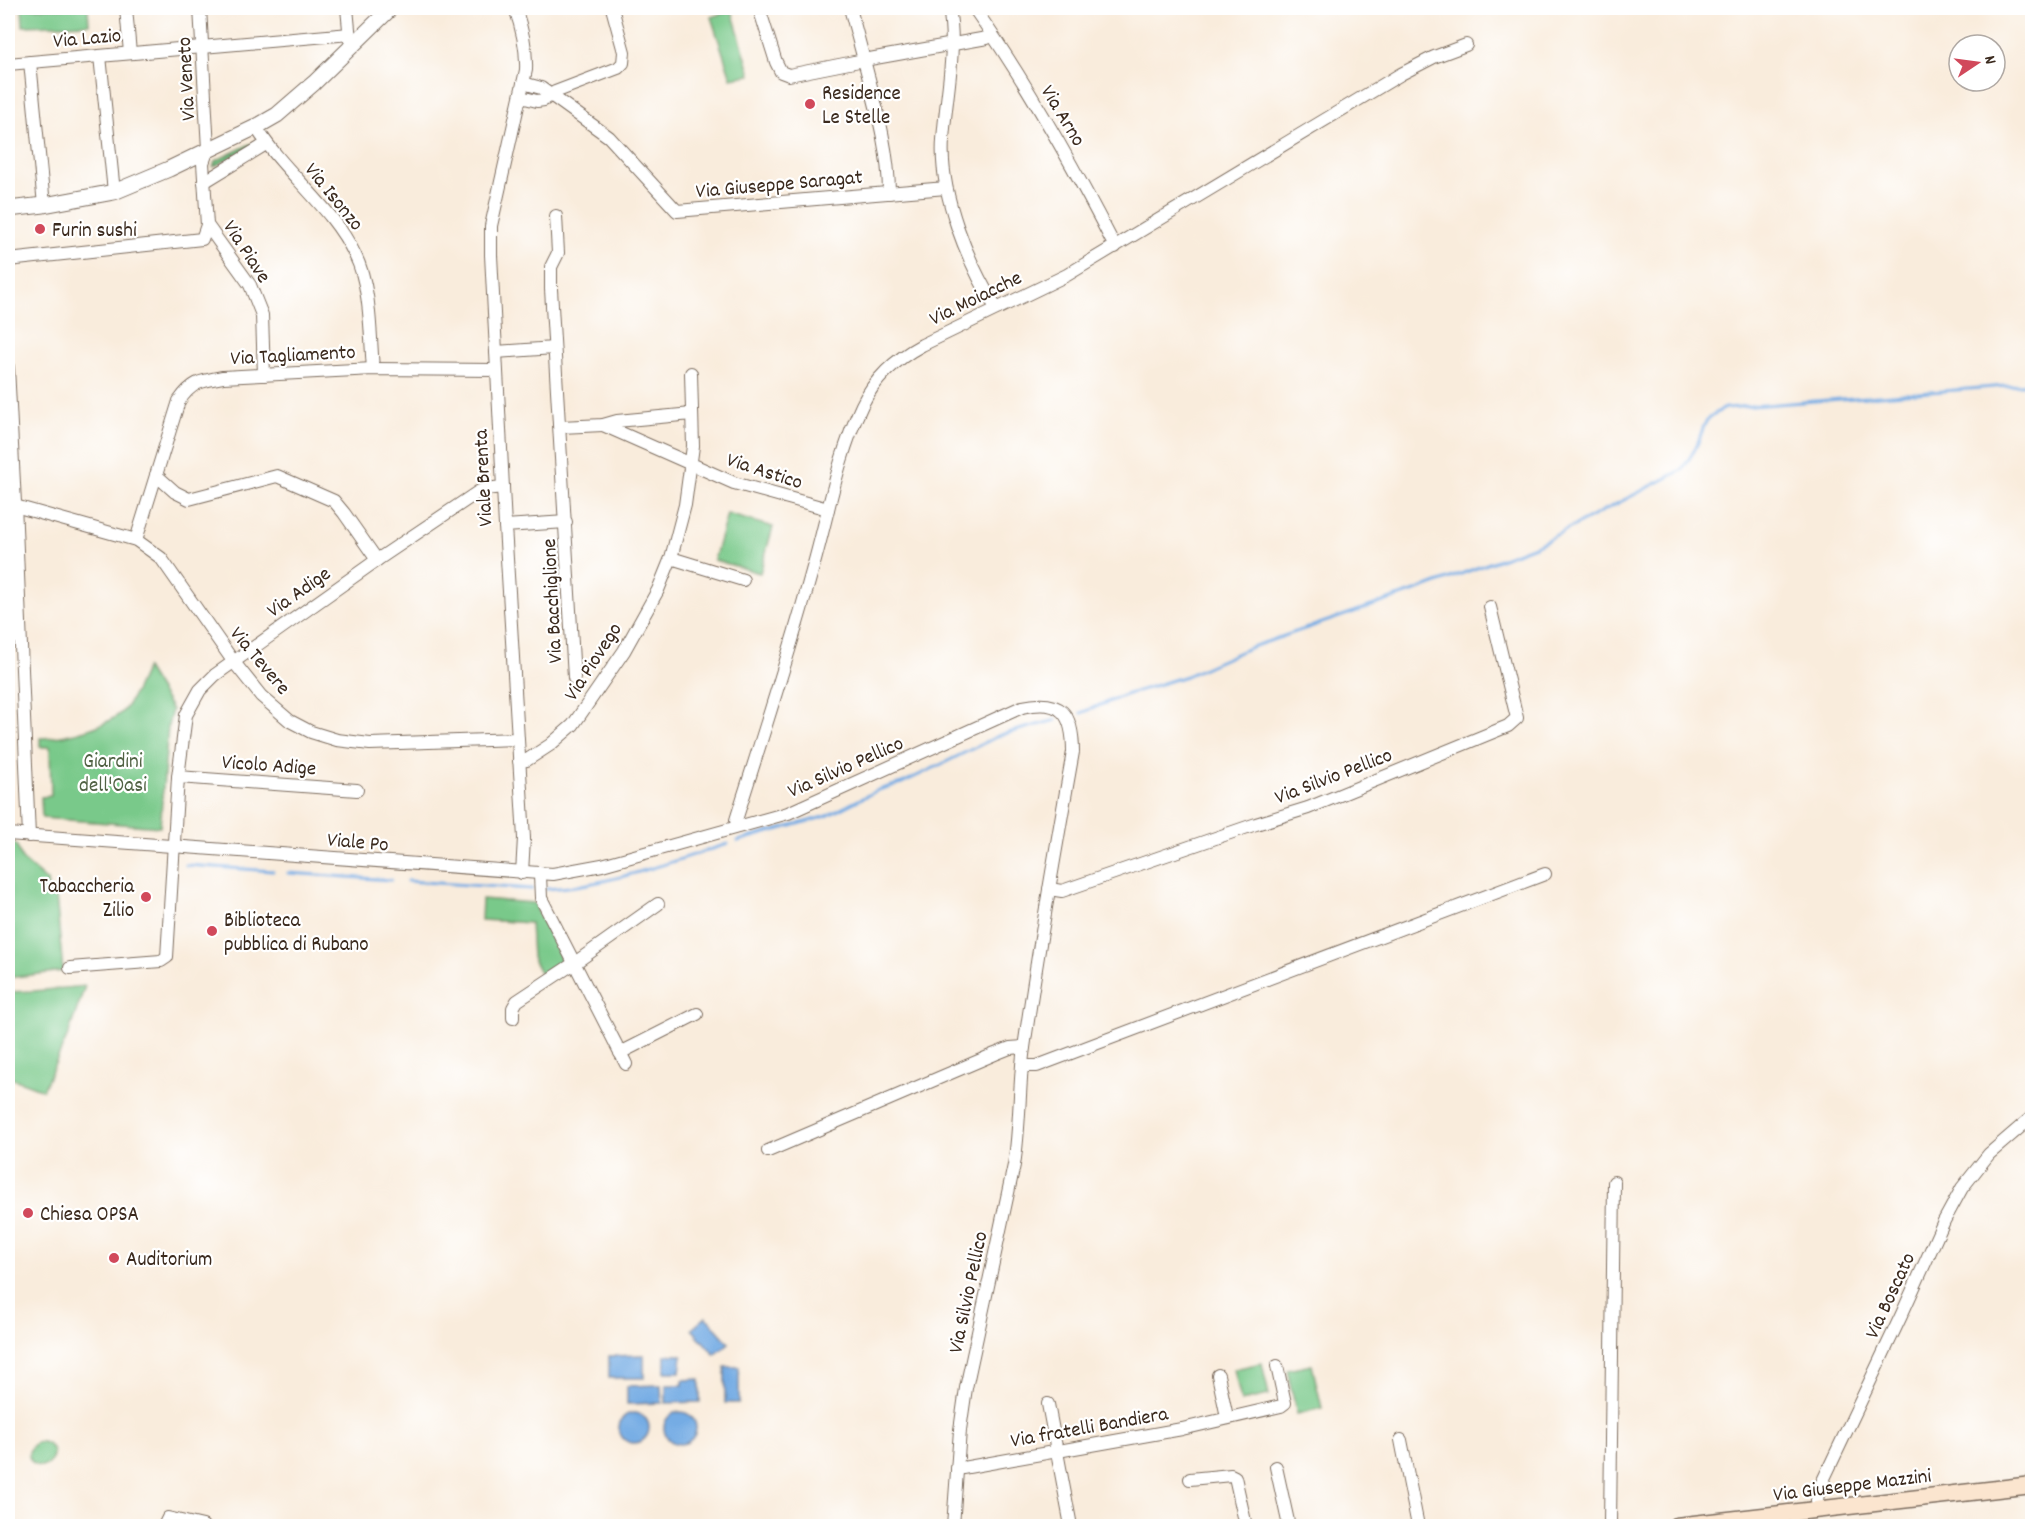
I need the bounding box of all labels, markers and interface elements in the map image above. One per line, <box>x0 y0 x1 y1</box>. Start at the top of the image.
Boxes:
street label: Via Lazio <box>52 22 123 58</box>
north arrow <box>1947 33 2007 93</box>
street label: Via Veneto <box>171 36 205 122</box>
text: N <box>1977 54 2001 67</box>
place label: Residence Le Stelle <box>822 80 901 134</box>
street label: Via Arno <box>1031 80 1092 153</box>
marker: Residence Le Stelle <box>803 97 817 111</box>
street label: Via Isonzo <box>296 157 370 239</box>
street label: Via Giuseppe Saragat <box>695 164 864 208</box>
street label: Via Piave <box>214 215 277 290</box>
place label: Furin sushi <box>52 217 137 247</box>
marker: Furin sushi <box>33 222 47 236</box>
street label: Via Moiacche <box>925 264 1028 335</box>
street label: Via Tagliamento <box>230 339 356 375</box>
street label: Viale Brenta <box>467 427 503 527</box>
street label: Via Astico <box>722 446 806 499</box>
street label: Via Bacchiglione <box>536 538 572 664</box>
street label: Via Adige <box>262 560 338 626</box>
street label: Via Piovego <box>558 618 631 708</box>
street label: Via Tevere <box>221 621 296 703</box>
street label: Via Silvio Pellico <box>784 730 909 808</box>
street label: Via Silvio Pellico <box>1271 742 1397 814</box>
park label: Giardini dell'Oasi <box>79 748 147 802</box>
street label: Vicolo Adige <box>221 749 317 785</box>
street label: Viale Po <box>326 826 390 862</box>
place label: Tabaccheria Zilio <box>40 873 135 927</box>
marker: Tabaccheria Zilio <box>139 890 153 904</box>
place label: Biblioteca pubblica di Rubano <box>224 907 369 961</box>
marker: Biblioteca pubblica di Rubano <box>205 924 219 938</box>
place label: Chiesa OPSA <box>40 1201 139 1231</box>
marker: Chiesa OPSA <box>21 1206 35 1220</box>
street label: Via Silvio Pellico <box>942 1229 997 1356</box>
place label: Auditorium <box>126 1246 212 1276</box>
street label: Via Boscato <box>1859 1248 1925 1344</box>
marker: Auditorium <box>107 1251 121 1265</box>
street label: Via fratelli Bandiera <box>1008 1400 1172 1458</box>
street label: Via Giuseppe Mazzini <box>1772 1462 1933 1512</box>

